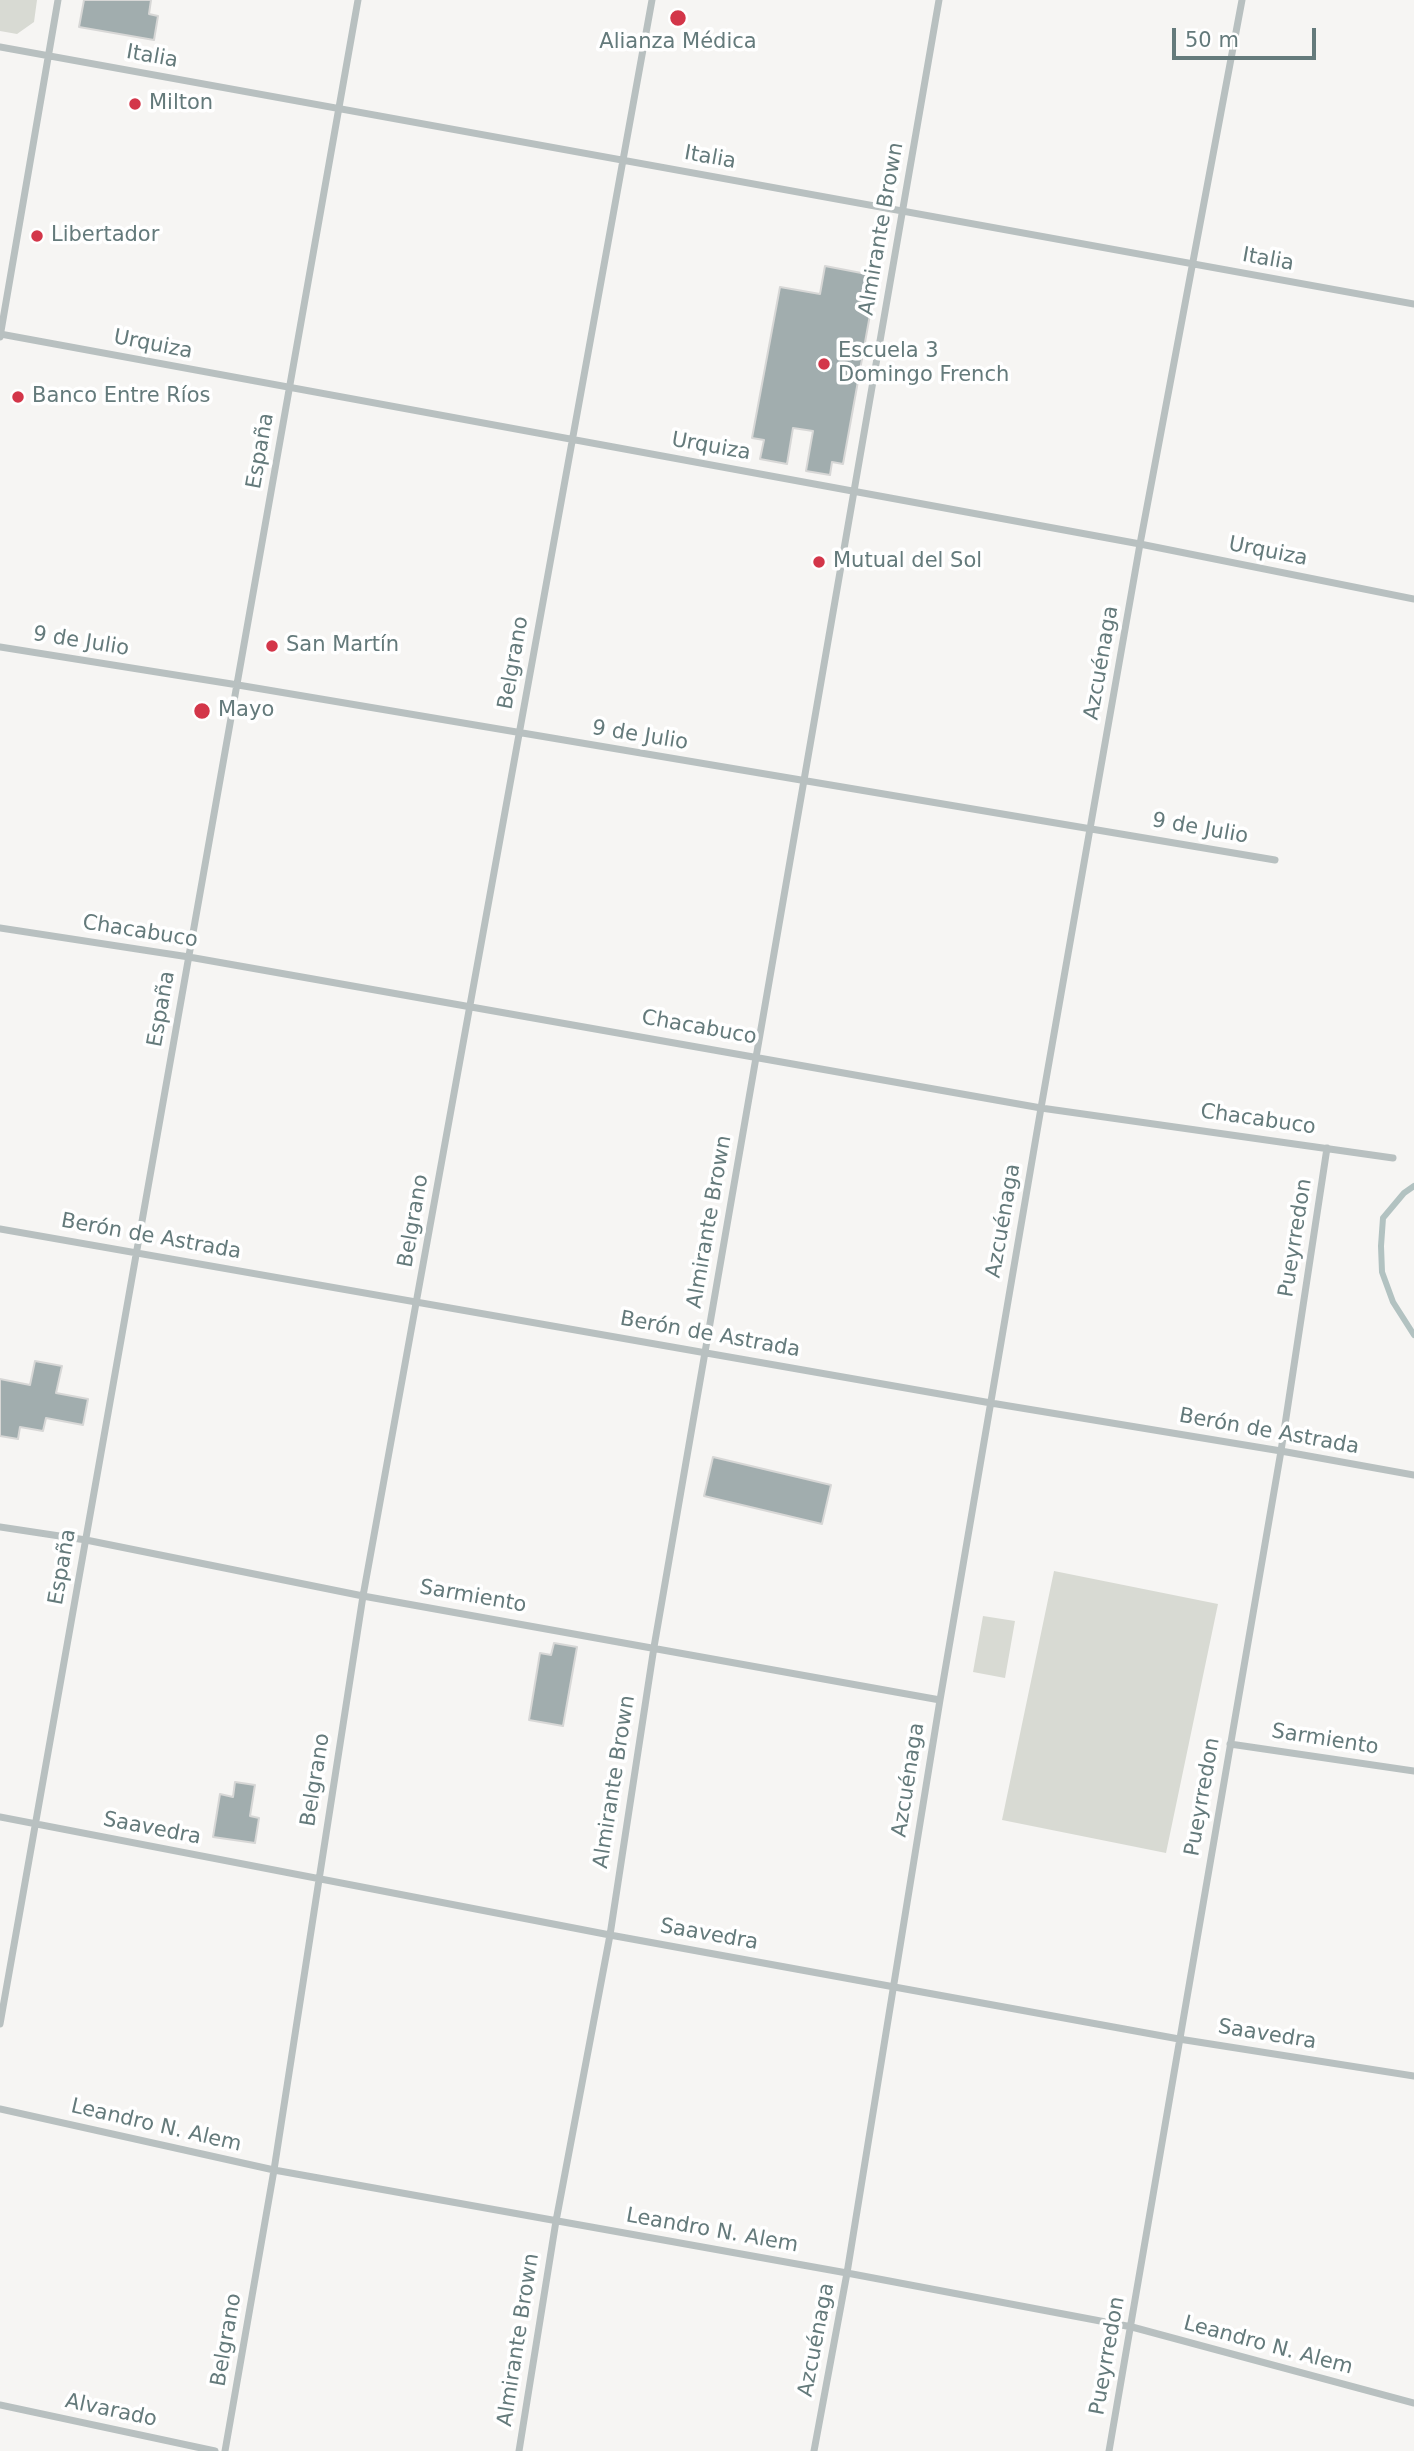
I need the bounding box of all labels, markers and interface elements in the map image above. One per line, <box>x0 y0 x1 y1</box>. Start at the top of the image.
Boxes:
marker: Alianza Médica <box>668 8 688 28</box>
scale bar <box>1176 14 1320 58</box>
text: 50 m <box>1185 28 1239 52</box>
place label: Alianza Médica <box>599 30 757 56</box>
street label: Italia <box>124 40 180 74</box>
place label: Milton <box>149 91 213 117</box>
marker: Milton <box>127 96 143 112</box>
street label: Italia <box>682 141 738 175</box>
street label: Almirante Brown <box>854 141 910 317</box>
place label: Libertador <box>51 223 159 249</box>
marker: Libertador <box>29 228 45 244</box>
street label: Italia <box>1240 243 1296 277</box>
street label: Urquiza <box>111 325 195 365</box>
place label: Escuela 3 Domingo French <box>838 339 1009 389</box>
marker: Escuela 3 Domingo French <box>816 356 832 372</box>
place label: Banco Entre Ríos <box>32 384 210 410</box>
marker: Banco Entre Ríos <box>10 389 26 405</box>
street label: España <box>242 411 280 491</box>
street label: Urquiza <box>669 428 753 466</box>
street label: Urquiza <box>1226 532 1310 572</box>
place label: Mutual del Sol <box>833 549 982 575</box>
marker: Mutual del Sol <box>811 554 827 570</box>
street label: Azcuénaga <box>1080 604 1124 722</box>
street label: Belgrano <box>493 614 535 712</box>
street label: 9 de Julio <box>31 622 131 662</box>
place label: San Martín <box>286 633 399 659</box>
marker: San Martín <box>264 638 280 654</box>
place label: Mayo <box>218 698 274 724</box>
marker: Mayo <box>192 701 212 721</box>
street label: 9 de Julio <box>590 716 690 756</box>
street label: 9 de Julio <box>1150 808 1250 850</box>
street label: Chacabuco <box>81 910 199 954</box>
street label: España <box>143 969 181 1049</box>
street label: Chacabuco <box>640 1005 758 1051</box>
street label: Chacabuco <box>1199 1099 1317 1141</box>
street label: Almirante Brown <box>682 1134 738 1310</box>
street label: Azcuénaga <box>982 1162 1026 1280</box>
street label: Belgrano <box>393 1172 435 1270</box>
street label: Pueyrredon <box>1274 1177 1318 1299</box>
street label: Berón de Astrada <box>59 1209 243 1265</box>
street label: Berón de Astrada <box>618 1307 802 1363</box>
street label: Berón de Astrada <box>1177 1404 1361 1460</box>
street label: España <box>44 1527 82 1607</box>
street label: Sarmiento <box>418 1575 528 1619</box>
street label: Almirante Brown <box>589 1694 641 1870</box>
street label: Sarmiento <box>1270 1719 1380 1761</box>
street label: Azcuénaga <box>888 1721 930 1839</box>
street label: Belgrano <box>296 1732 336 1828</box>
street label: Pueyrredon <box>1180 1736 1226 1858</box>
street label: Saavedra <box>101 1807 203 1851</box>
street label: Saavedra <box>658 1914 760 1956</box>
street label: Saavedra <box>1216 2015 1318 2055</box>
street label: Leandro N. Alem <box>68 2094 244 2158</box>
street label: Leandro N. Alem <box>624 2203 800 2259</box>
street label: Almirante Brown <box>493 2252 545 2428</box>
street label: Azcuénaga <box>794 2281 840 2399</box>
street label: Belgrano <box>206 2291 248 2389</box>
street label: Pueyrredon <box>1085 2295 1131 2417</box>
street label: Leandro N. Alem <box>1181 2311 1355 2381</box>
street label: Alvarado <box>63 2389 159 2433</box>

